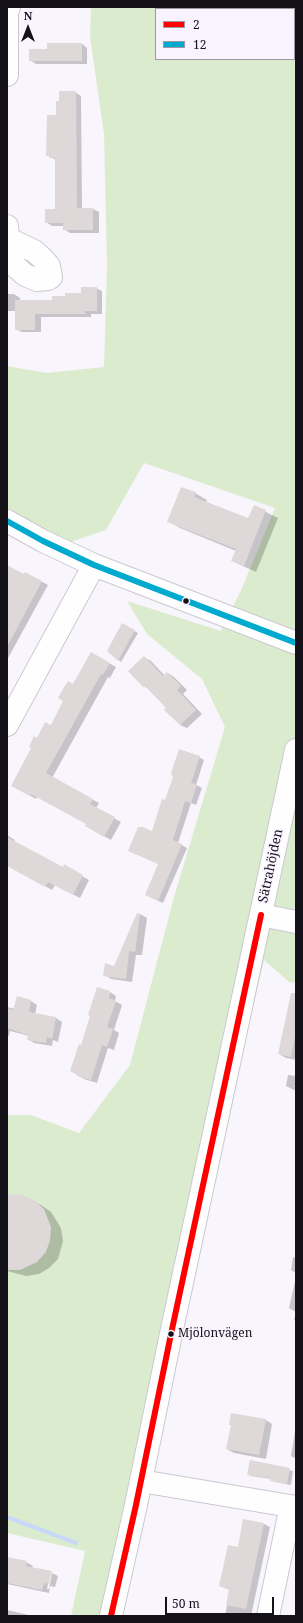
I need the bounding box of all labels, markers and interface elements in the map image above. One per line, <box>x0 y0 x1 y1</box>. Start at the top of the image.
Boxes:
north arrow <box>8 8 48 48</box>
text: N <box>24 8 32 23</box>
legend <box>155 8 295 60</box>
text: 2 <box>193 16 200 33</box>
text: 12 <box>193 36 206 53</box>
unlabelled marker <box>181 596 191 606</box>
street label: Sätrahöjden <box>256 828 286 904</box>
place label: Mjölonvägen <box>178 1327 252 1341</box>
marker: Mjölonvägen <box>166 1329 176 1339</box>
scale bar <box>167 1589 276 1615</box>
text: 50 m <box>172 1595 200 1612</box>

